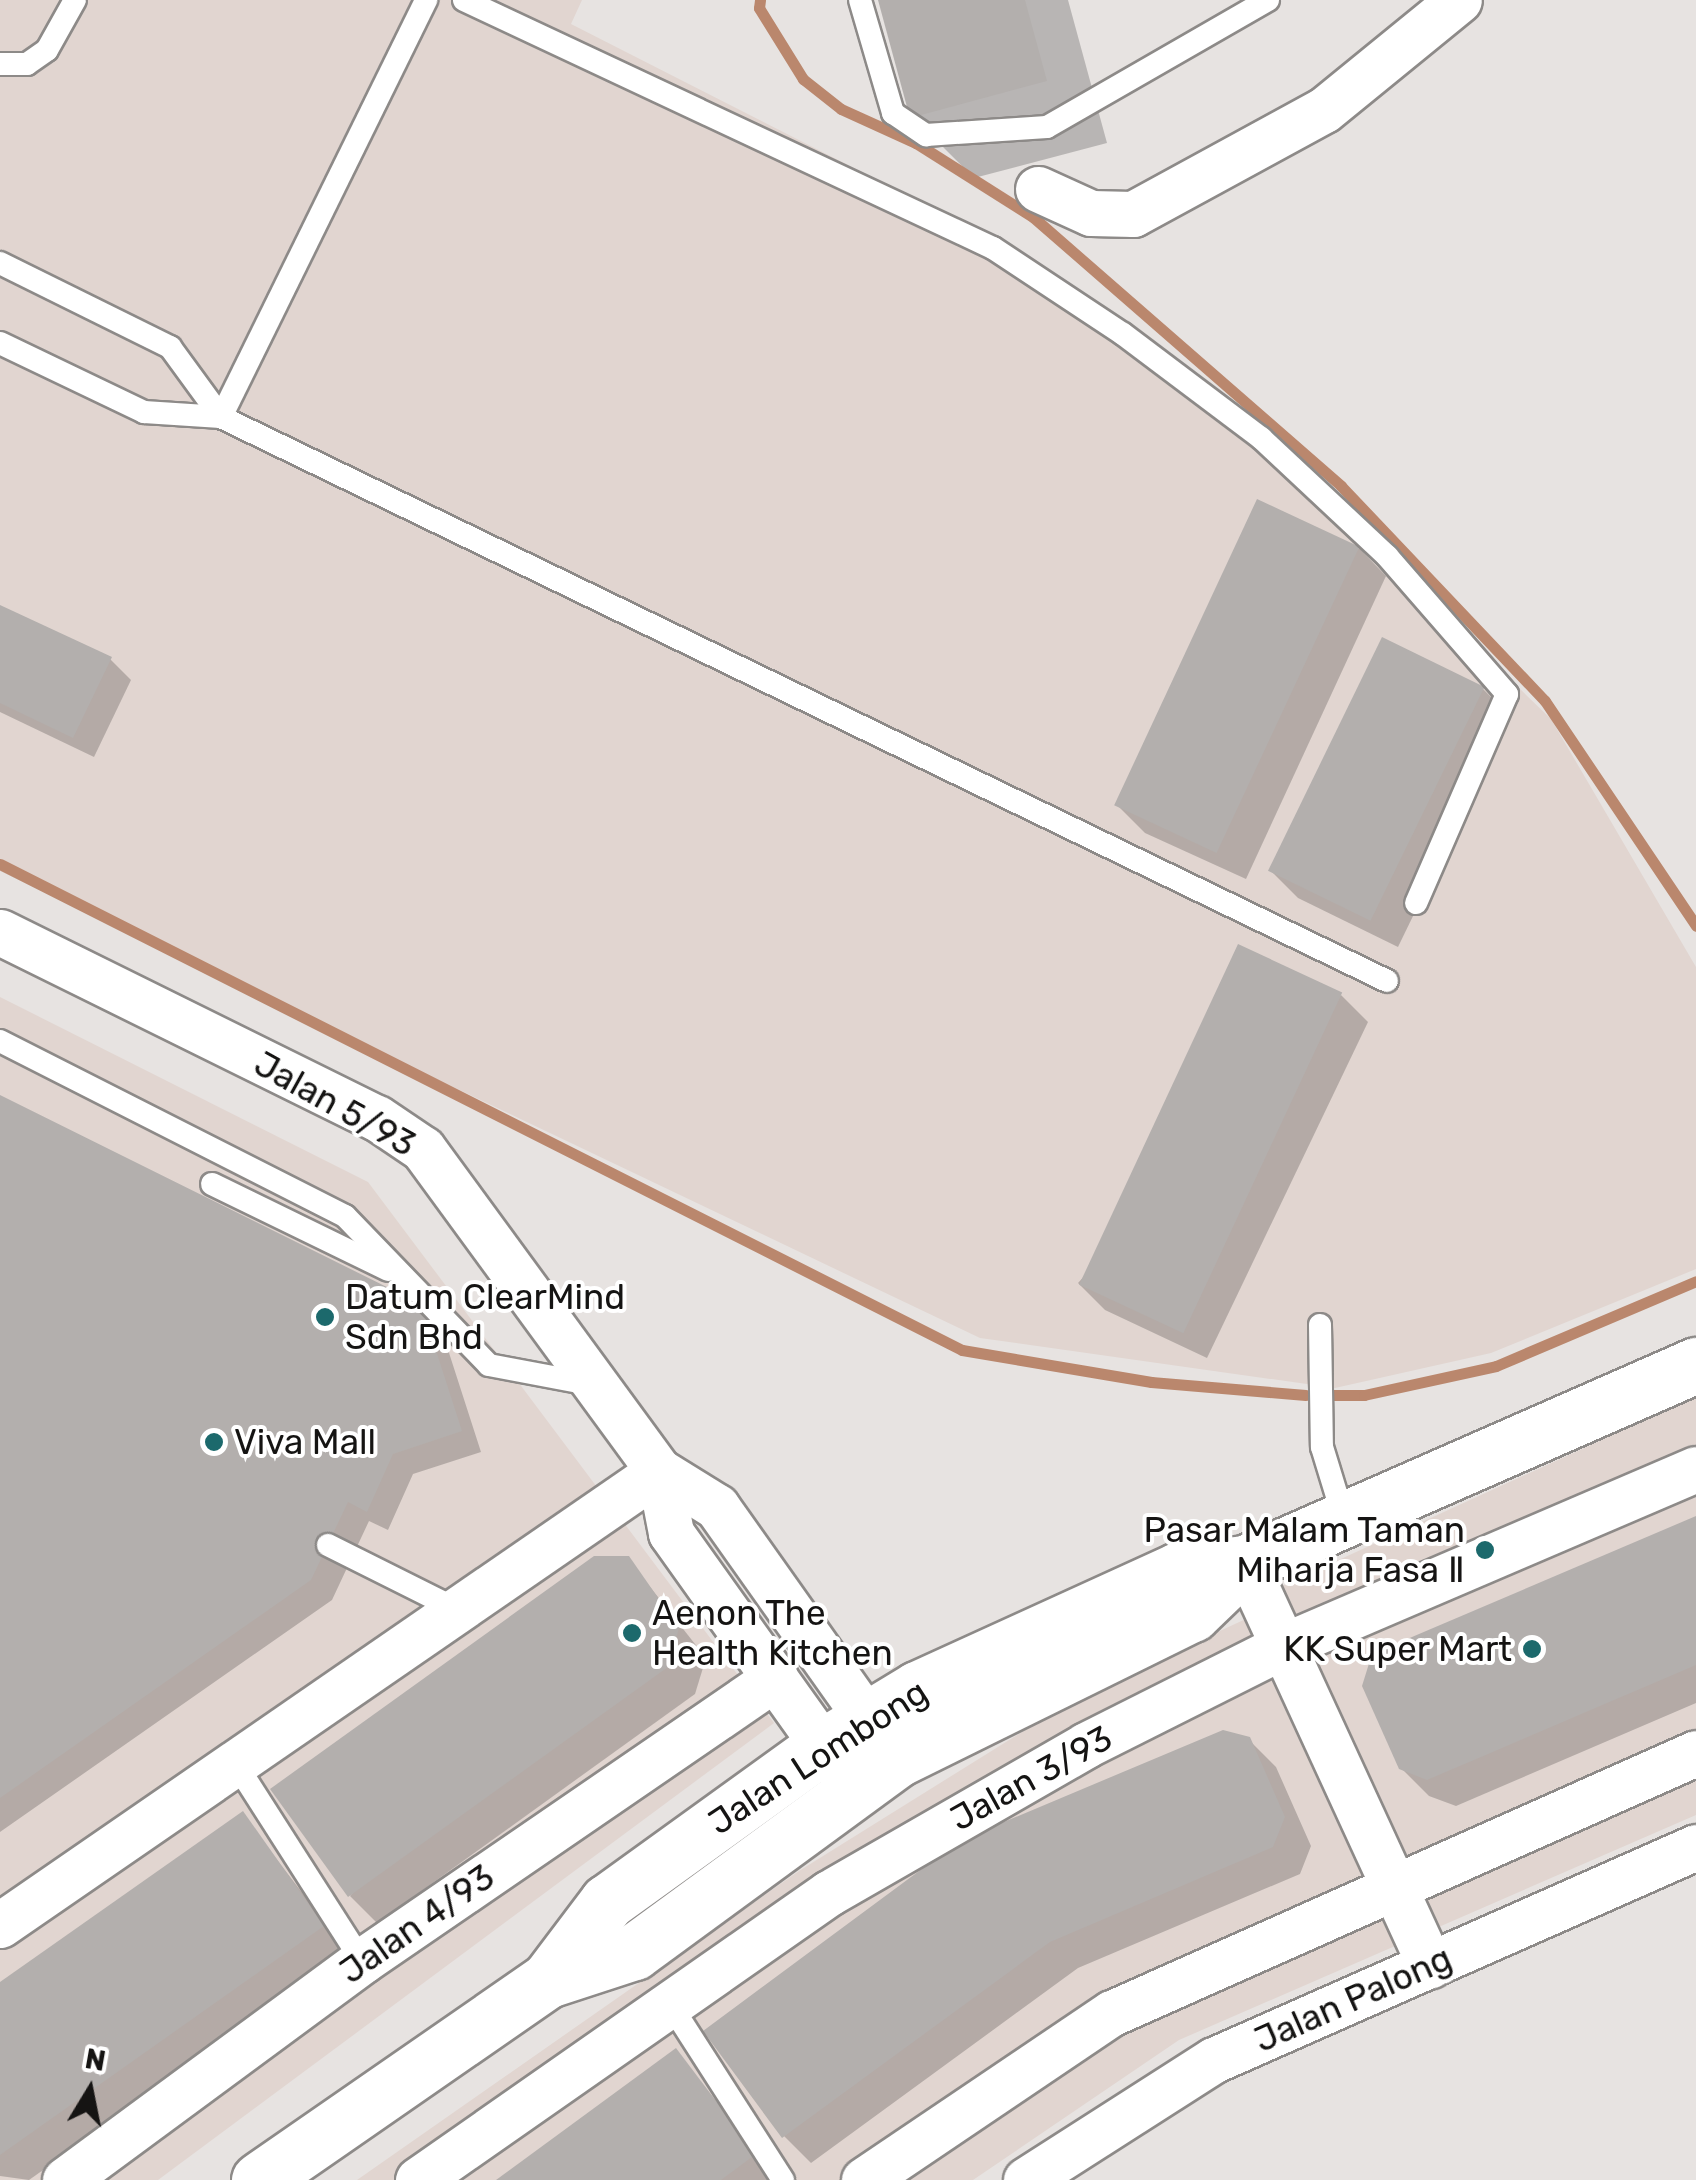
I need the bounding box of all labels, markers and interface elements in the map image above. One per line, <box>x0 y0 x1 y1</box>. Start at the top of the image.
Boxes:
street label: Jalan 5/93 <box>247 1043 423 1165</box>
place label: Datum ClearMind Sdn Bhd <box>345 1276 625 1358</box>
marker: Datum ClearMind Sdn Bhd <box>314 1306 336 1328</box>
place label: Viva Mall <box>234 1421 376 1463</box>
marker: Viva Mall <box>203 1431 225 1453</box>
place label: Pasar Malam Taman Miharja Fasa Ⅱ <box>1142 1509 1465 1591</box>
marker: Pasar Malam Taman Miharja Fasa Ⅱ <box>1474 1539 1496 1561</box>
place label: Aenon The Health Kitchen <box>652 1592 893 1674</box>
marker: Aenon The Health Kitchen <box>621 1622 643 1644</box>
place label: KK Super Mart <box>1282 1628 1512 1670</box>
marker: KK Super Mart <box>1521 1638 1543 1660</box>
street label: Jalan Lombong <box>701 1671 935 1843</box>
street label: Jalan 3/93 <box>943 1717 1119 1839</box>
street label: Jalan 4/93 <box>332 1856 502 1992</box>
street label: Jalan Palong <box>1248 1937 1458 2061</box>
north arrow <box>40 2040 140 2140</box>
text: N <box>83 2042 108 2078</box>

